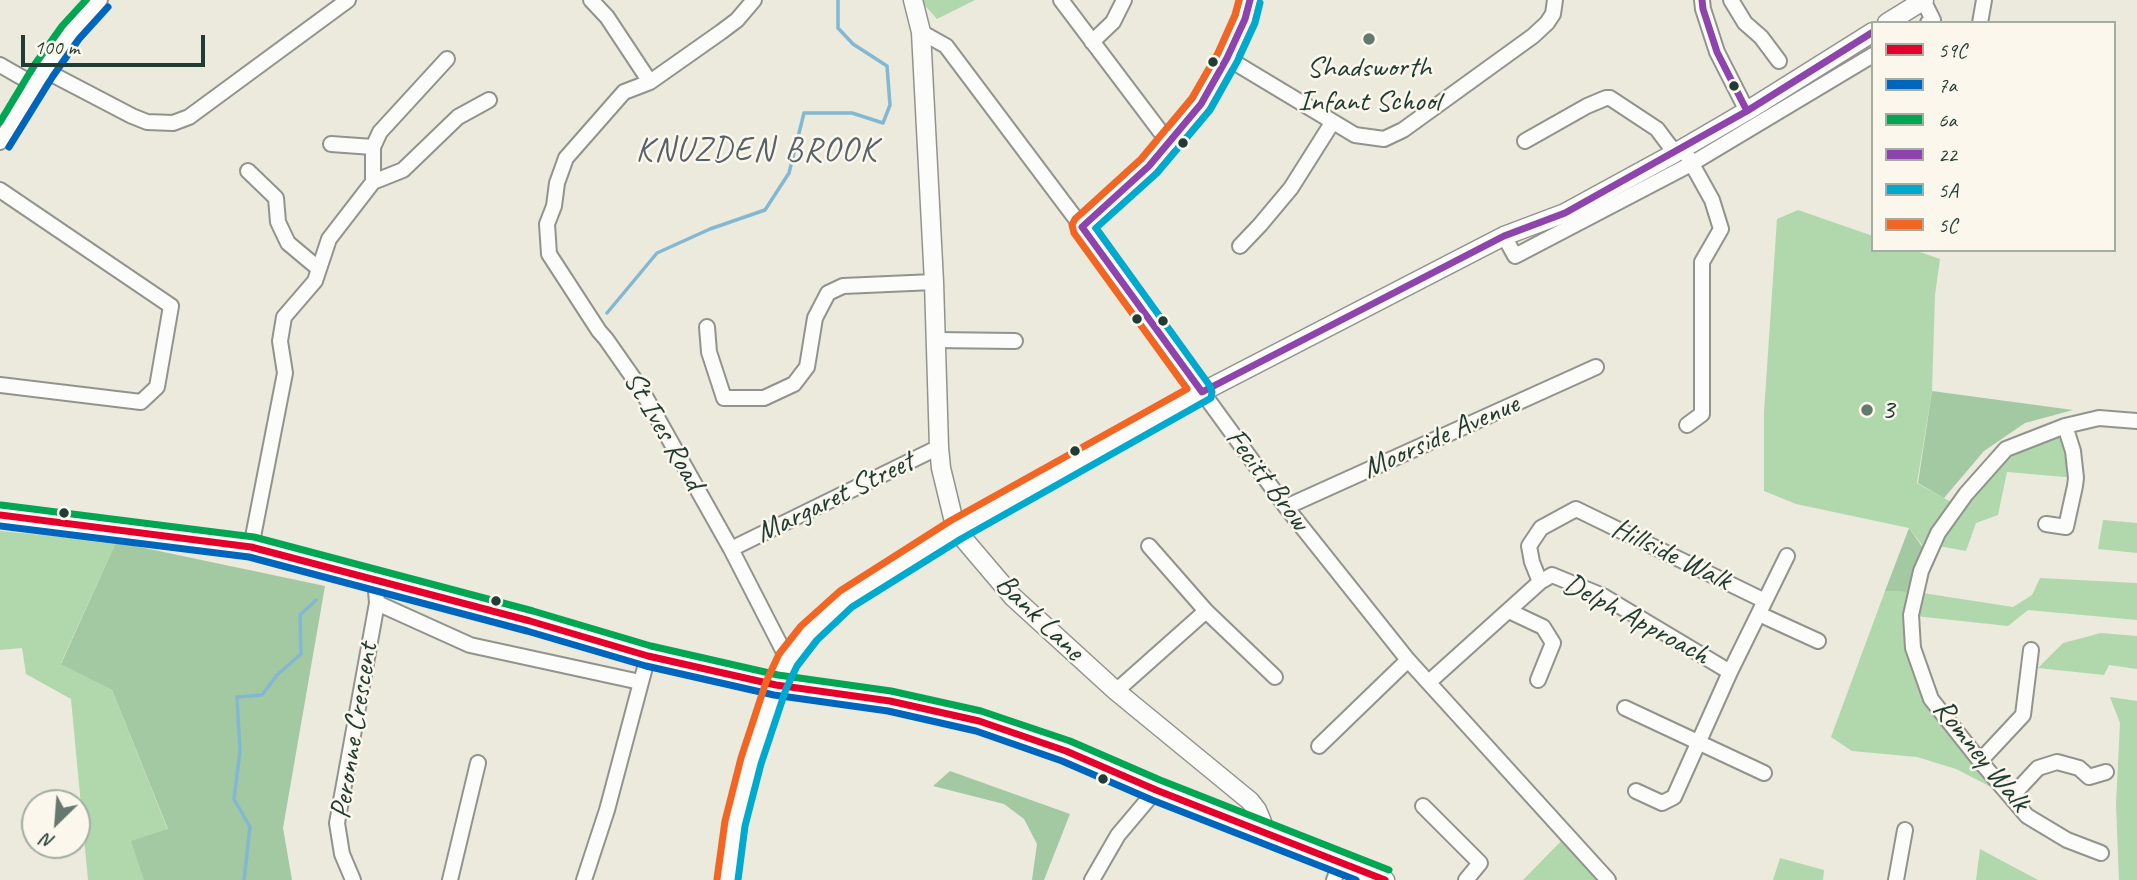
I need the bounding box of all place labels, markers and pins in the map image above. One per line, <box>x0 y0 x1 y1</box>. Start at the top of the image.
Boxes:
marker: Shadsworth Infant School <box>1361 31 1377 47</box>
place label: Shadsworth Infant School <box>1298 50 1440 120</box>
unlabelled marker <box>1206 55 1220 69</box>
unlabelled marker <box>1727 79 1741 93</box>
unlabelled marker <box>1176 136 1190 150</box>
unlabelled marker <box>1130 312 1144 326</box>
unlabelled marker <box>1156 314 1170 328</box>
place label: 3 <box>1881 392 1894 428</box>
marker: 3 <box>1859 402 1875 418</box>
unlabelled marker <box>1068 444 1082 458</box>
unlabelled marker <box>57 506 71 520</box>
unlabelled marker <box>489 594 503 608</box>
unlabelled marker <box>1096 772 1110 786</box>

